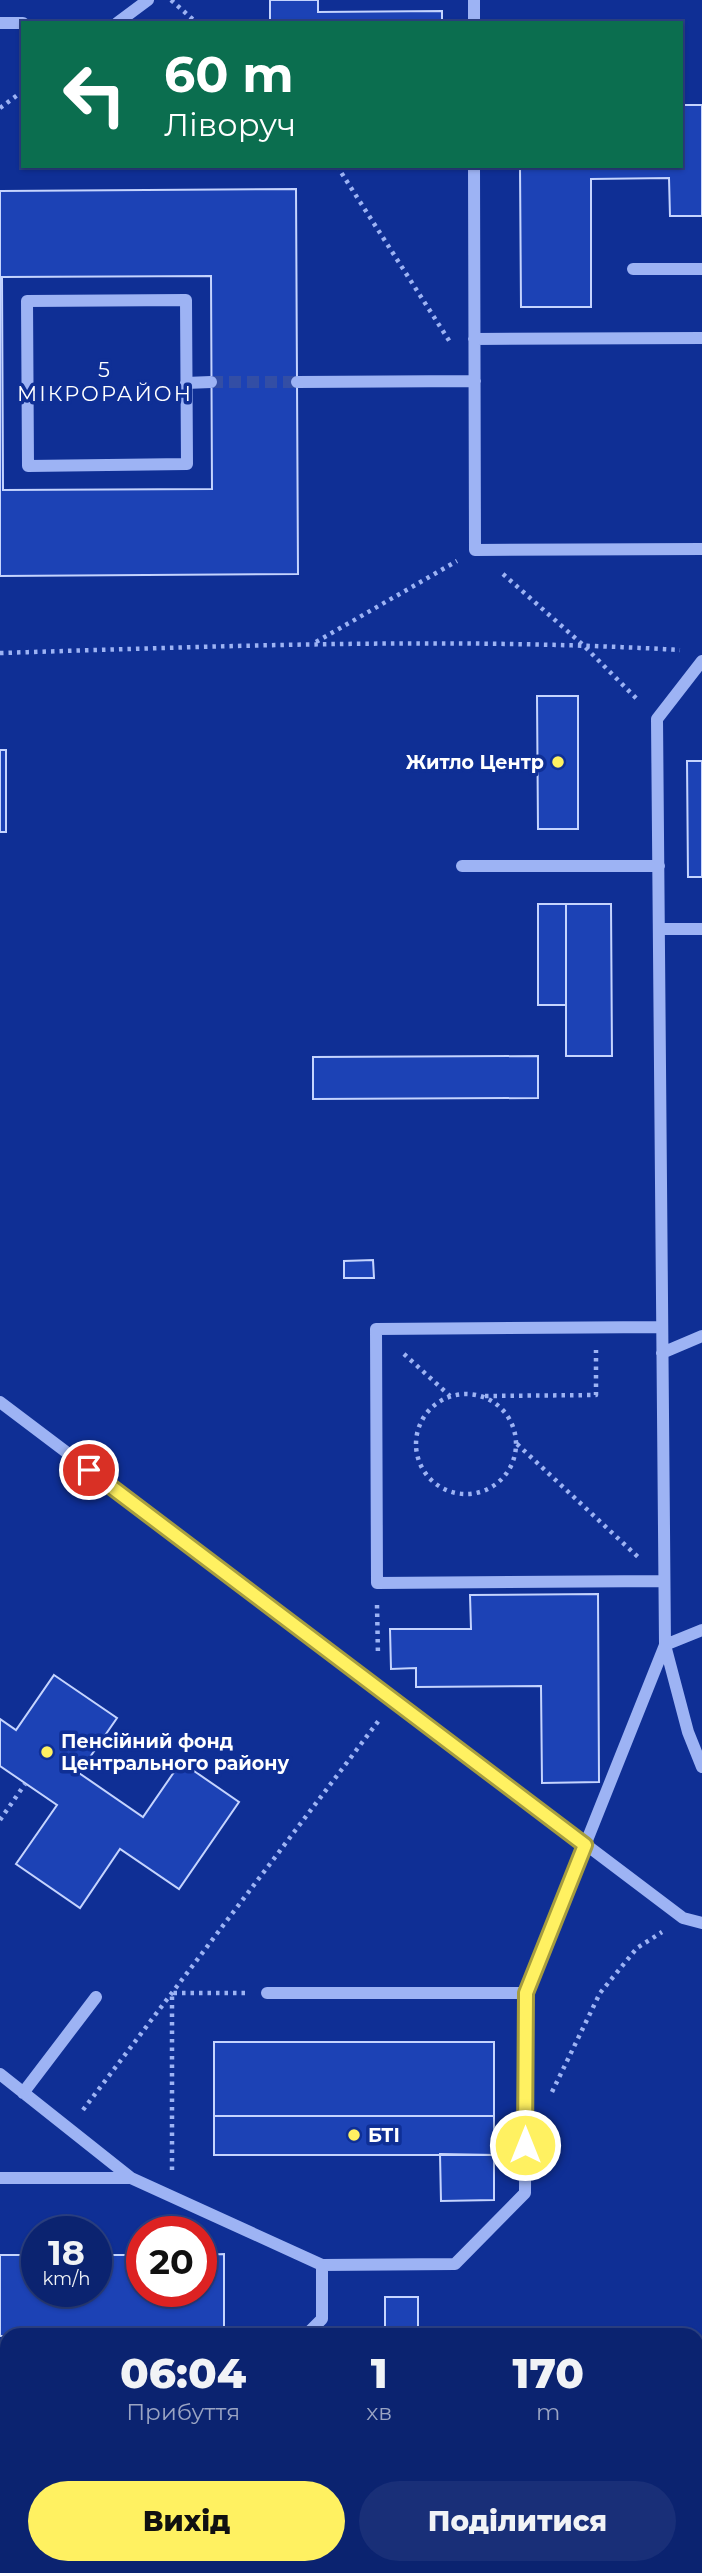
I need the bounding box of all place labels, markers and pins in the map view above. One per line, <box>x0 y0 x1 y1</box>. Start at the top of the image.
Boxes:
place label: Житло Центр <box>406 751 544 774</box>
marker: Житло Центр <box>550 754 566 770</box>
pin <box>59 1440 119 1500</box>
place label: Пенсійний фонд Центрального району <box>61 1730 289 1775</box>
marker: Пенсійний фонд Центрального району <box>39 1744 55 1760</box>
place label: БТІ <box>368 2124 400 2147</box>
marker: БТІ <box>346 2127 362 2143</box>

